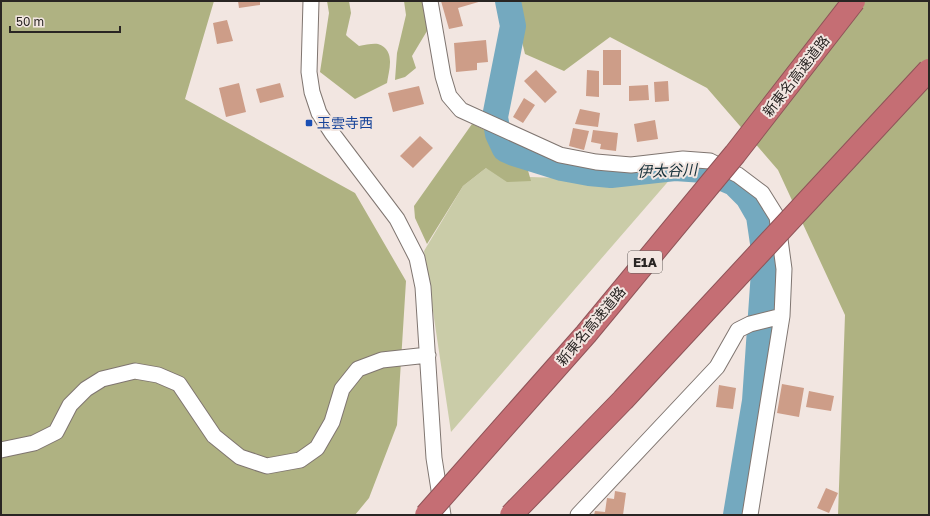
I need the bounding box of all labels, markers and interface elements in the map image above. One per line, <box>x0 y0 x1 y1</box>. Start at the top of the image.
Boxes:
scale bar <box>10 8 120 34</box>
text: 50 m <box>16 14 44 29</box>
street label: 新東名高速道路 <box>759 32 832 120</box>
place label: 玉雲寺西 <box>317 114 373 131</box>
marker: 玉雲寺西 <box>304 118 314 128</box>
water label: 伊太谷川 <box>637 160 699 180</box>
road number: E1A <box>628 251 662 273</box>
street label: 新東名高速道路 <box>553 283 629 369</box>

